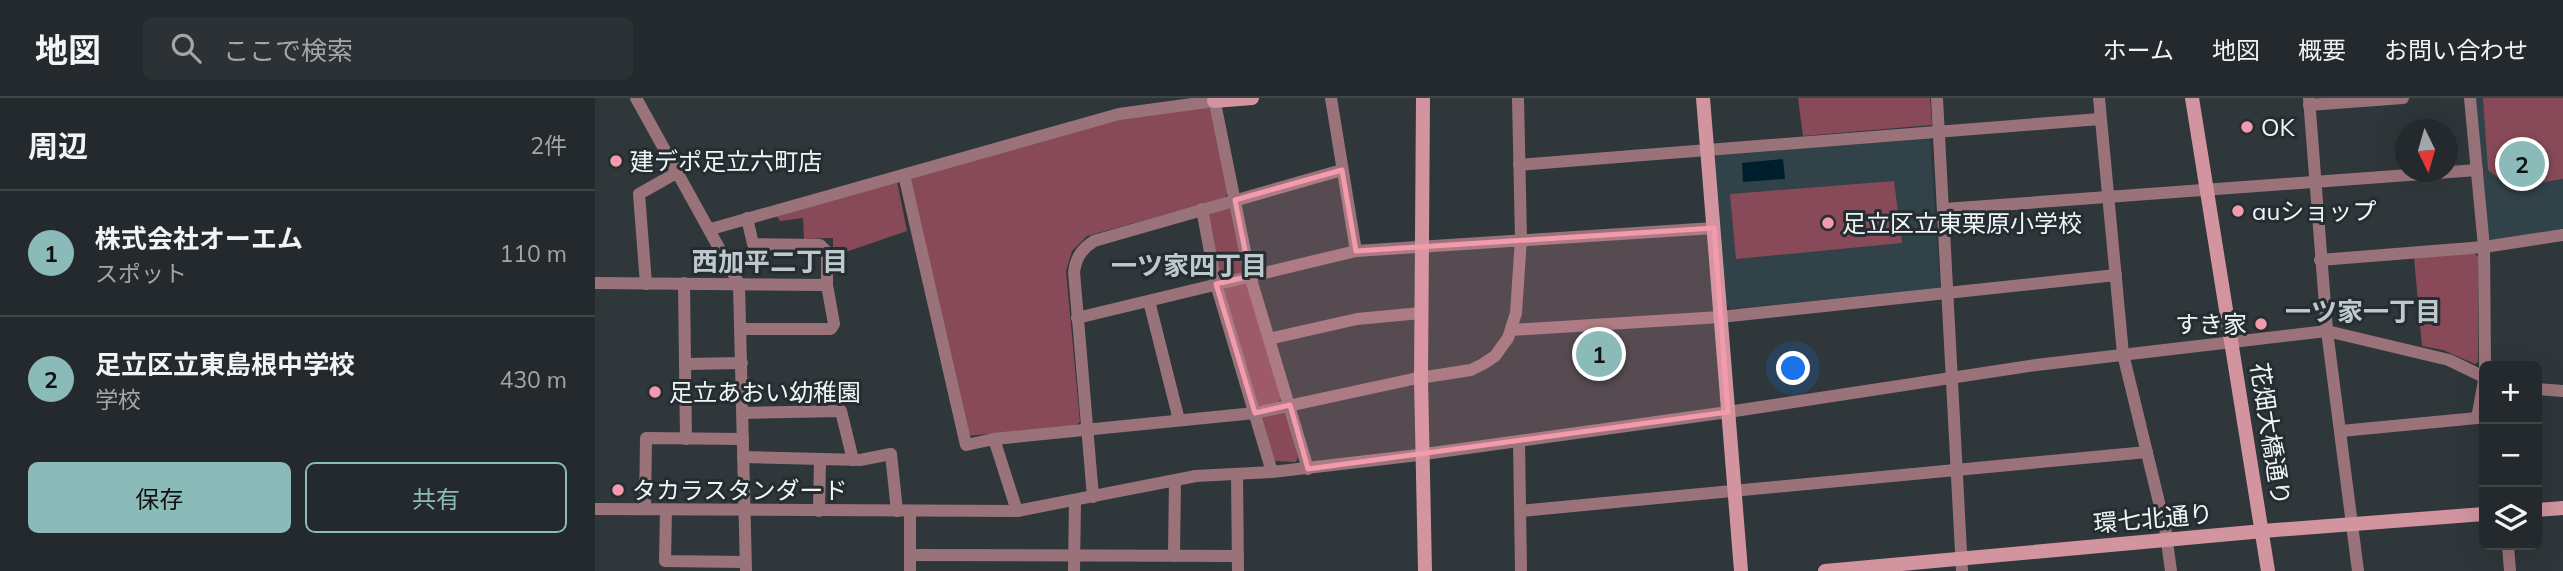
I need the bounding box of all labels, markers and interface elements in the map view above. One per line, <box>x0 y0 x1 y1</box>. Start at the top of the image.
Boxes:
search box <box>143 17 633 80</box>
text: 地図 <box>35 29 101 70</box>
icon: search <box>167 29 205 67</box>
text: ここで検索 <box>223 34 353 67</box>
text: ホーム <box>2103 35 2174 65</box>
text: 地図 <box>2212 35 2260 65</box>
text: 概要 <box>2298 35 2346 65</box>
text: お問い合わせ <box>2384 35 2528 65</box>
place label: OK <box>2261 112 2296 142</box>
marker: OK <box>2239 119 2255 135</box>
north arrow <box>2395 119 2458 182</box>
text: 周辺 <box>28 127 88 165</box>
text: 2件 <box>530 131 567 160</box>
pin: 2 <box>2499 138 2545 190</box>
place label: 建デポ足立六町店 <box>630 146 822 176</box>
marker: 建デポ足立六町店 <box>608 153 624 169</box>
place label: auショップ <box>2252 196 2376 226</box>
marker: auショップ <box>2230 203 2246 219</box>
place label: 足立区立東栗原小学校 <box>1842 208 2082 238</box>
marker: 足立区立東栗原小学校 <box>1820 215 1836 231</box>
text: 株式会社オーエム <box>95 222 303 255</box>
text: 1 <box>44 239 58 268</box>
text: 110 m <box>499 239 567 268</box>
district label: 西加平二丁目 <box>692 245 848 278</box>
district label: 一ツ家四丁目 <box>1111 249 1267 282</box>
text: スポット <box>95 259 187 288</box>
district label: 一ツ家一丁目 <box>2285 295 2441 328</box>
place label: すき家 <box>2175 309 2247 339</box>
marker: すき家 <box>2253 316 2269 332</box>
pin: 1 <box>1576 328 1622 380</box>
text: 足立区立東島根中学校 <box>95 348 355 381</box>
your location <box>1776 351 1810 385</box>
street label: 花畑大橋通り <box>2245 361 2297 507</box>
map controls <box>2479 361 2542 550</box>
button: + <box>2479 361 2542 424</box>
text: 2 <box>44 365 58 394</box>
text: 430 m <box>499 365 567 394</box>
place label: 足立あおい幼稚園 <box>669 377 861 407</box>
marker: 足立あおい幼稚園 <box>647 384 663 400</box>
text: 学校 <box>95 385 141 414</box>
button: − <box>2479 424 2542 487</box>
button: 保存 <box>28 462 291 533</box>
button: 共有 <box>305 462 567 533</box>
place label: タカラスタンダード <box>632 475 848 505</box>
marker: タカラスタンダード <box>610 482 626 498</box>
button: layers <box>2479 487 2542 550</box>
street label: 環七北通り <box>2092 498 2214 538</box>

